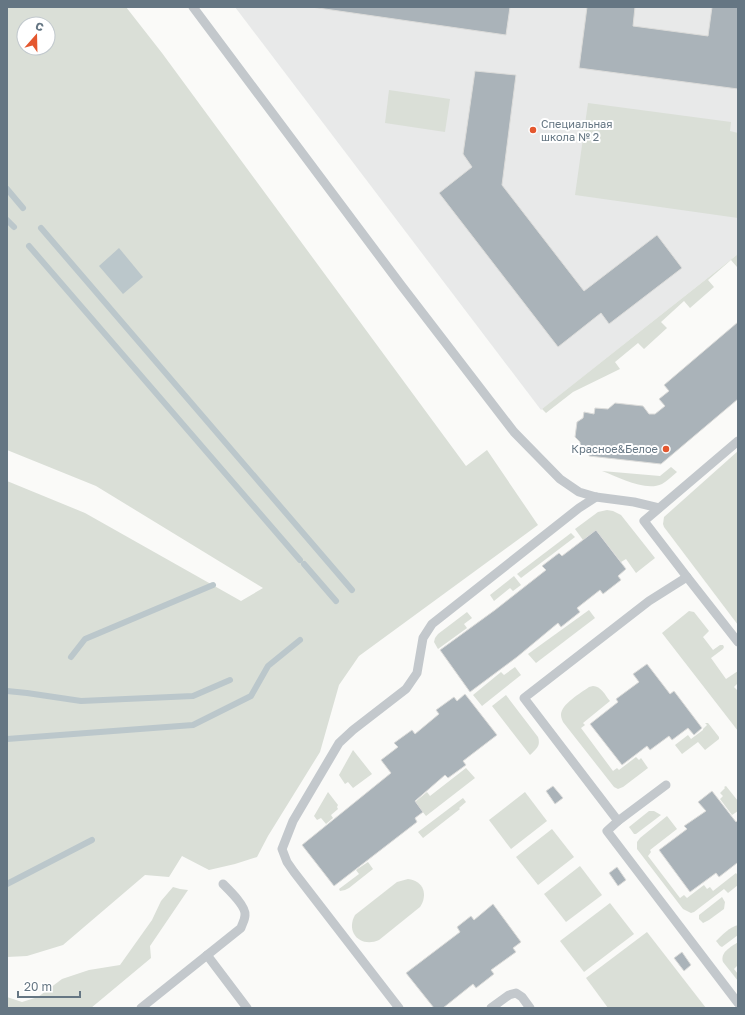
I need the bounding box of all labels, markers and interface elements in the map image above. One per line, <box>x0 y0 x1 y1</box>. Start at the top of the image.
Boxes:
north arrow <box>16 16 56 56</box>
text: С <box>34 19 46 34</box>
place label: Специальная школа № 2 <box>541 117 613 143</box>
marker: Специальная школа № 2 <box>528 125 538 135</box>
place label: Красное&Белое <box>571 442 658 455</box>
marker: Красное&Белое <box>661 444 671 454</box>
scale bar <box>18 973 80 999</box>
text: 20 m <box>24 979 52 994</box>

